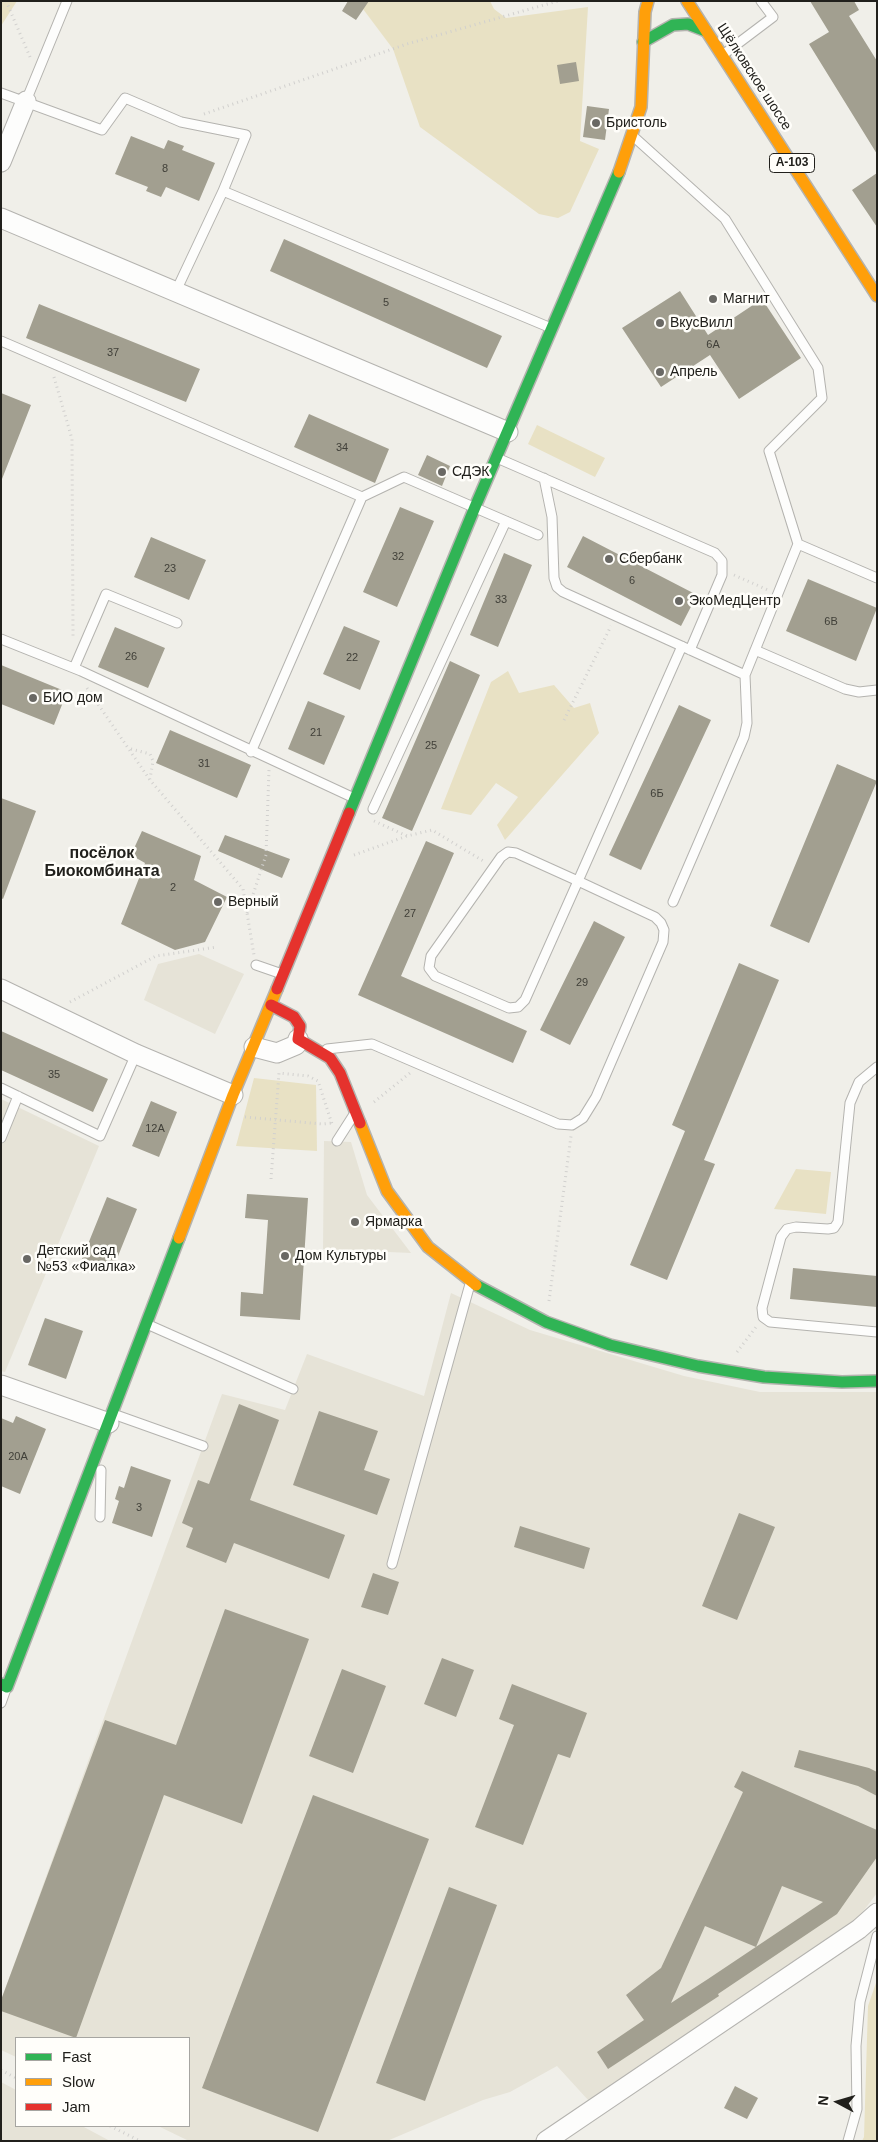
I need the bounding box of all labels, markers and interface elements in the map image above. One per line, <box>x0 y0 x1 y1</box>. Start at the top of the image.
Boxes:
street label: Щёлковское шоссе <box>713 20 795 134</box>
place label: Бристоль <box>606 115 667 131</box>
marker: Бристоль <box>590 117 602 129</box>
road number: А-103 <box>770 154 814 172</box>
house number: 8 <box>162 162 168 176</box>
place label: Магнит <box>723 291 770 307</box>
marker: Магнит <box>707 293 719 305</box>
house number: 5 <box>383 296 389 310</box>
place label: ВкусВилл <box>670 315 733 331</box>
marker: ВкусВилл <box>654 317 666 329</box>
house number: 6А <box>706 338 720 352</box>
house number: 37 <box>107 346 119 360</box>
place label: Апрель <box>670 364 717 380</box>
marker: Апрель <box>654 366 666 378</box>
house number: 34 <box>336 441 348 455</box>
place label: СДЭК <box>452 464 490 480</box>
marker: СДЭК <box>436 466 448 478</box>
house number: 32 <box>392 550 404 564</box>
place label: Сбербанк <box>619 551 682 567</box>
marker: Сбербанк <box>603 553 615 565</box>
house number: 23 <box>164 562 176 576</box>
house number: 6 <box>629 574 635 588</box>
house number: 33 <box>495 593 507 607</box>
place label: ЭкоМедЦентр <box>689 593 781 609</box>
marker: ЭкоМедЦентр <box>673 595 685 607</box>
house number: 6В <box>824 615 838 629</box>
house number: 26 <box>125 650 137 664</box>
house number: 22 <box>346 651 358 665</box>
place label: БИО дом <box>43 690 103 706</box>
marker: БИО дом <box>27 692 39 704</box>
house number: 21 <box>310 726 322 740</box>
house number: 25 <box>425 739 437 753</box>
house number: 31 <box>198 757 210 771</box>
house number: 6Б <box>650 787 664 801</box>
district label: посёлок Биокомбината <box>44 844 160 882</box>
house number: 2 <box>170 881 176 895</box>
place label: Верный <box>228 894 279 910</box>
marker: Верный <box>212 896 224 908</box>
house number: 27 <box>404 907 416 921</box>
house number: 29 <box>576 976 588 990</box>
house number: 35 <box>48 1068 60 1082</box>
house number: 12А <box>145 1122 165 1136</box>
place label: Ярмарка <box>365 1214 422 1230</box>
marker: Ярмарка <box>349 1216 361 1228</box>
place label: Детский сад №53 «Фиалка» <box>37 1243 136 1276</box>
place label: Дом Культуры <box>295 1248 386 1264</box>
marker: Дом Культуры <box>279 1250 291 1262</box>
marker: Детский сад №53 «Фиалка» <box>21 1253 33 1265</box>
house number: 20А <box>8 1450 28 1464</box>
house number: 3 <box>136 1501 142 1515</box>
legend <box>15 2037 190 2127</box>
text: Fast <box>62 2048 91 2065</box>
text: Slow <box>62 2073 95 2090</box>
north arrow <box>813 2077 863 2127</box>
text: N <box>815 2095 832 2106</box>
text: Jam <box>62 2098 90 2115</box>

